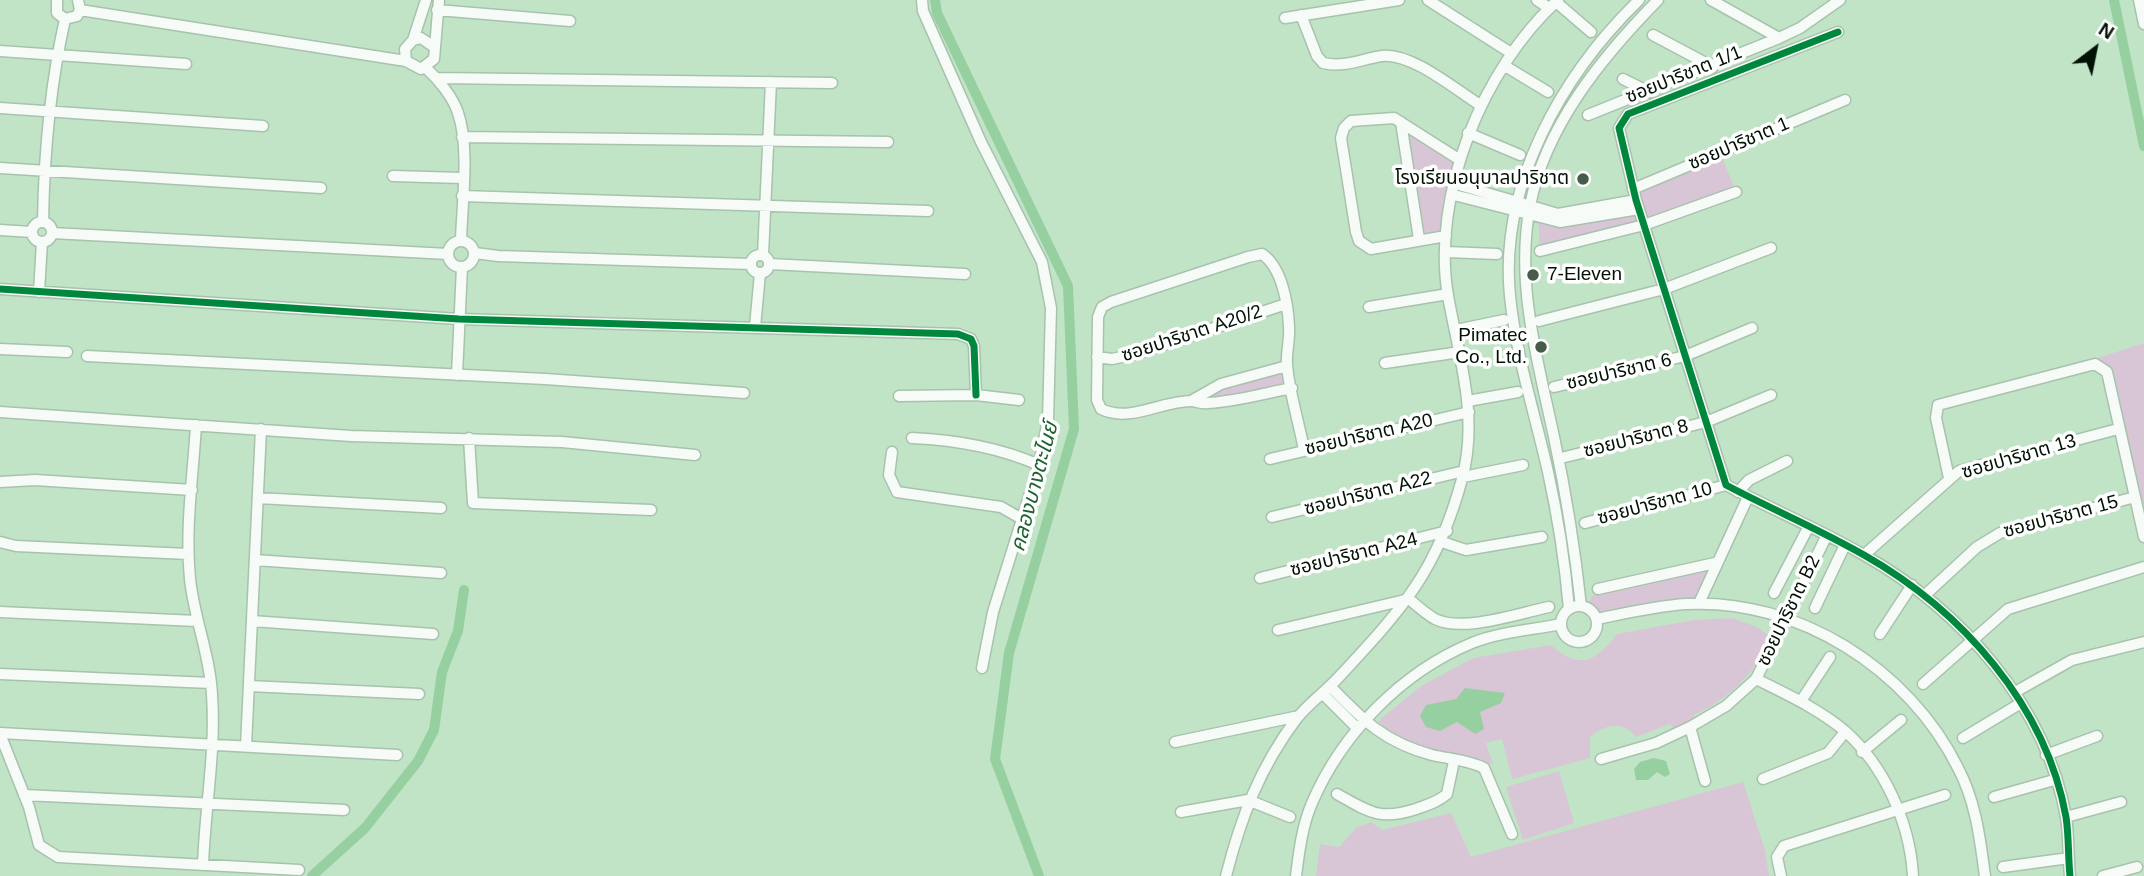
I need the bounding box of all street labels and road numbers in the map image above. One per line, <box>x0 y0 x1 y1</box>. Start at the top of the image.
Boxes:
street label: ซอยปาริชาต 1/1 <box>1623 41 1745 109</box>
street label: ซอยปาริชาต 1 <box>1685 113 1793 175</box>
street label: ซอยปาริชาต A20/2 <box>1119 301 1265 367</box>
street label: ซอยปาริชาต 6 <box>1564 349 1674 395</box>
street label: ซอยปาริชาต A20 <box>1303 409 1435 461</box>
street label: ซอยปาริชาต 8 <box>1581 415 1691 463</box>
street label: ซอยปาริชาต 13 <box>1959 430 2079 484</box>
street label: ซอยปาริชาต A22 <box>1302 467 1434 521</box>
street label: ซอยปาริชาต 10 <box>1595 478 1715 530</box>
street label: ซอยปาริชาต 15 <box>2001 491 2121 543</box>
street label: ซอยปาริชาต A24 <box>1288 528 1420 582</box>
street label: ซอยปาริชาต B2 <box>1752 552 1826 670</box>

